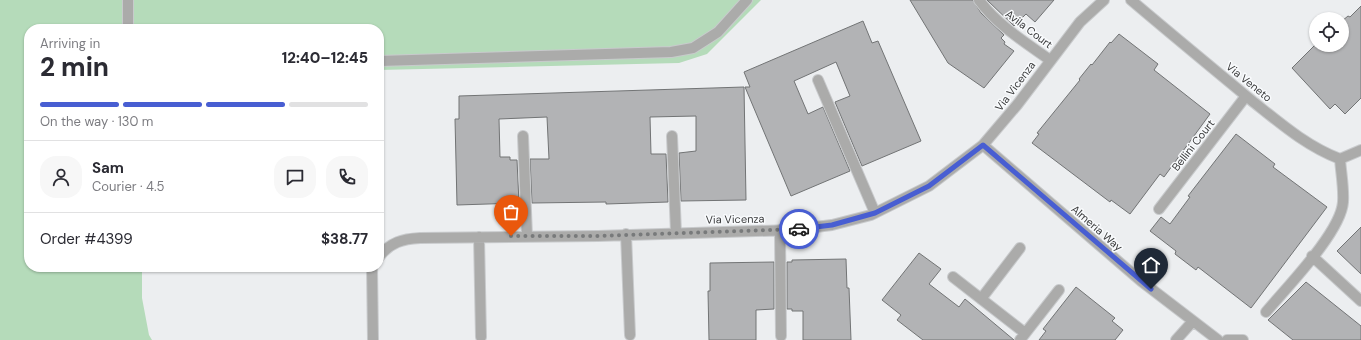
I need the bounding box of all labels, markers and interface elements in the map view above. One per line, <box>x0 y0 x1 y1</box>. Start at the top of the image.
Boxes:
street label: Avila Court <box>1003 7 1055 51</box>
map controls <box>1309 12 1349 52</box>
button: locate <box>1309 12 1349 52</box>
text: Arriving in <box>40 35 100 52</box>
text: 12:40–12:45 <box>282 48 368 68</box>
text: 2 min <box>40 50 109 84</box>
street label: Via Vicenza <box>992 58 1038 114</box>
street label: Via Veneto <box>1223 59 1275 105</box>
text: On the way · 130 m <box>40 113 153 130</box>
street label: Bellini Court <box>1169 116 1217 174</box>
button: person <box>40 156 82 198</box>
button: chat <box>274 156 316 198</box>
button: phone <box>326 156 368 198</box>
text: Sam <box>92 158 124 178</box>
text: Courier · 4.5 <box>92 178 165 195</box>
pin <box>494 195 528 236</box>
icon: bag <box>500 201 522 223</box>
street label: Almeria Way <box>1068 202 1126 254</box>
courier <box>779 209 819 249</box>
street label: Via Vicenza <box>705 211 765 227</box>
icon: car <box>788 218 810 240</box>
text: Order #4399 <box>40 229 133 249</box>
text: $38.77 <box>321 229 368 249</box>
pin <box>1134 248 1168 289</box>
icon: home <box>1140 254 1162 276</box>

